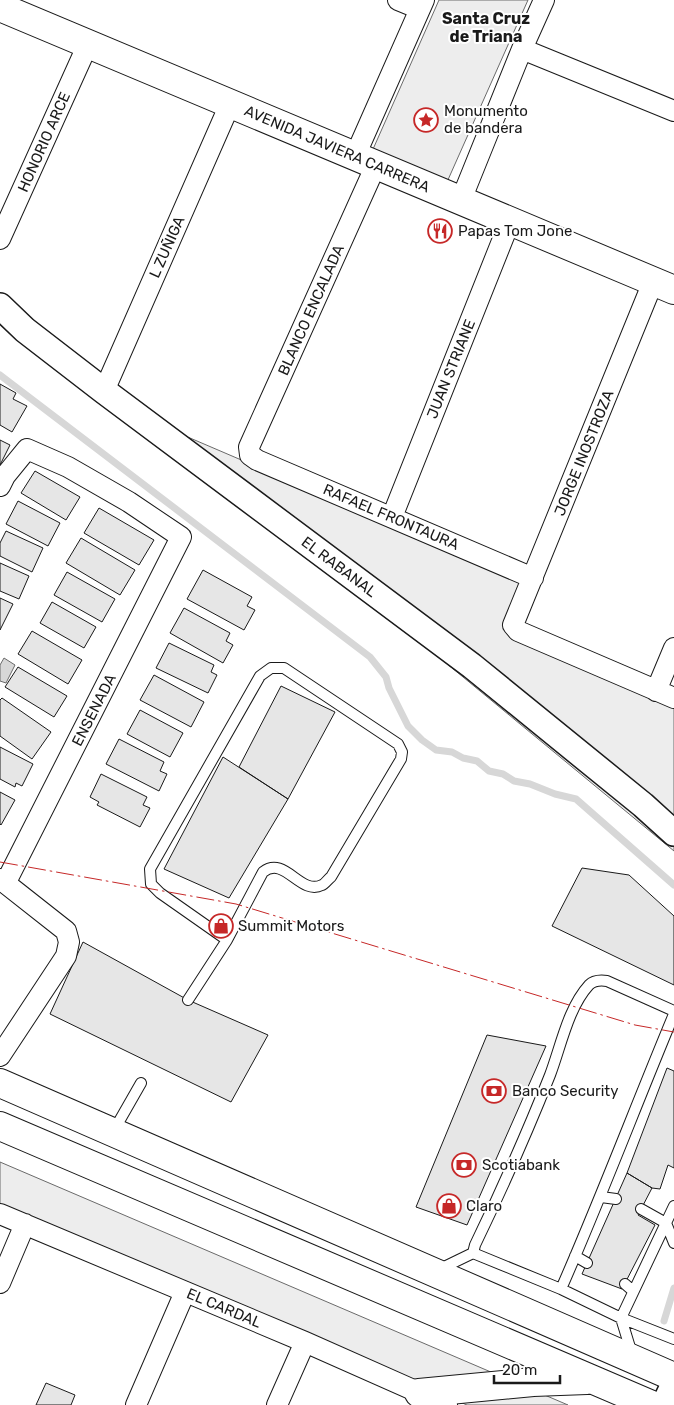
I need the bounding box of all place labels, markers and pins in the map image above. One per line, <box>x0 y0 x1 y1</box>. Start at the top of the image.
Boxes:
place label: Monumento de bandera <box>444 102 528 137</box>
place icon: Monumento de bandera <box>413 107 439 133</box>
restaurant icon: Papas Tom Jone <box>427 218 453 244</box>
place label: Papas Tom Jone <box>458 222 572 240</box>
shop icon: Summit Motors <box>208 913 234 939</box>
place label: Summit Motors <box>238 917 345 935</box>
bank icon: Banco Security <box>481 1078 507 1104</box>
place label: Banco Security <box>512 1082 618 1100</box>
bank icon: Scotiabank <box>451 1152 477 1178</box>
place label: Scotiabank <box>482 1156 560 1174</box>
shop icon: Claro <box>436 1193 462 1219</box>
place label: Claro <box>466 1197 502 1215</box>

